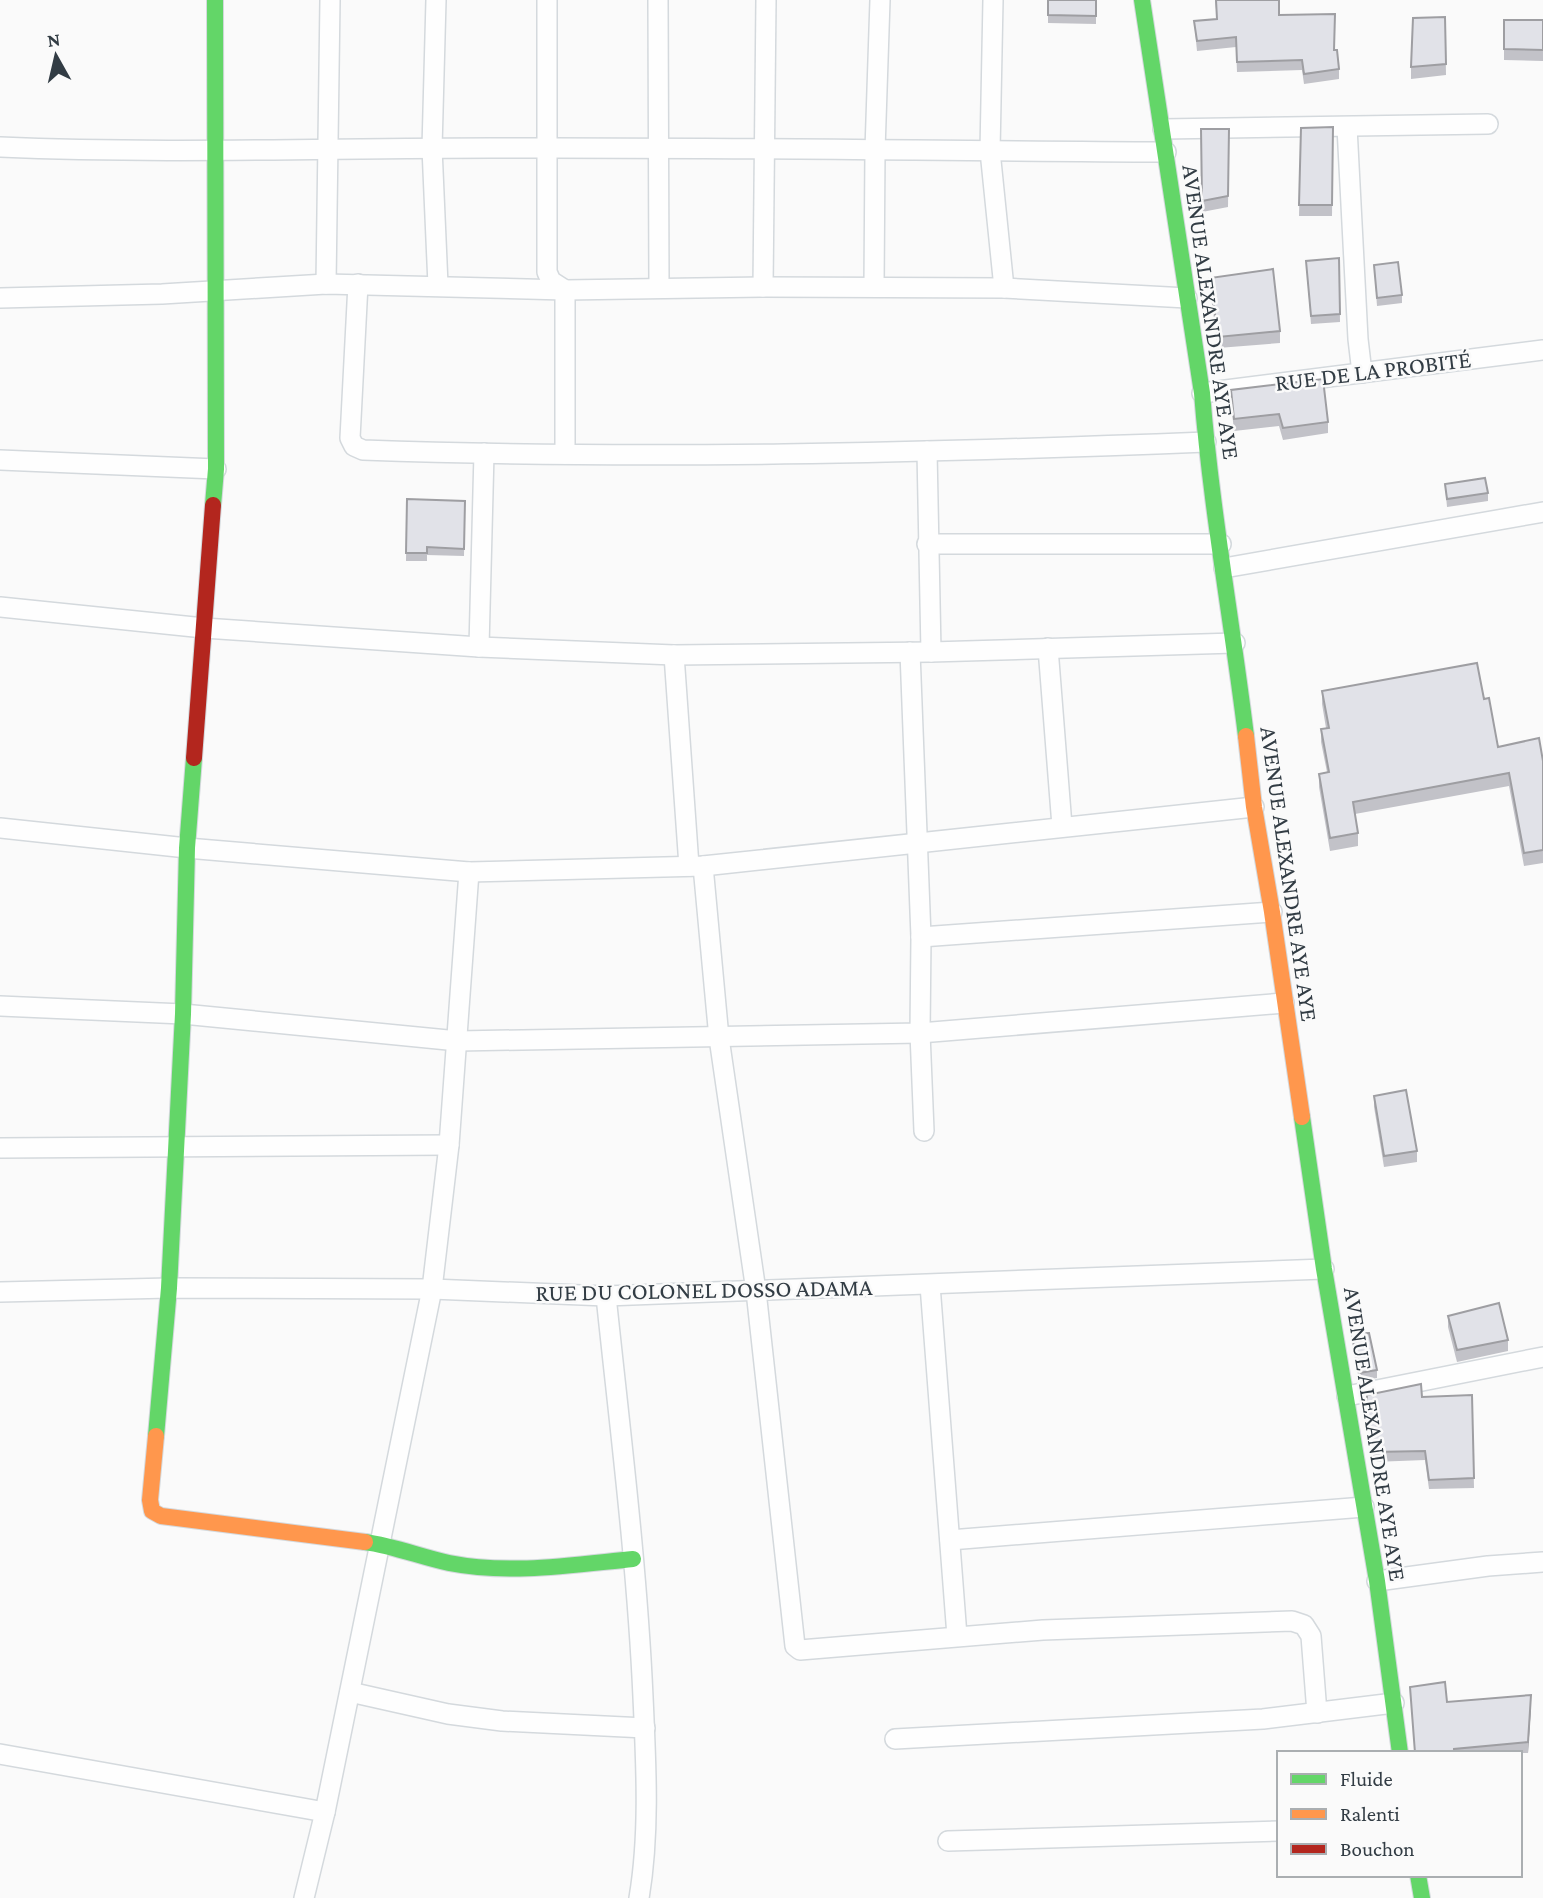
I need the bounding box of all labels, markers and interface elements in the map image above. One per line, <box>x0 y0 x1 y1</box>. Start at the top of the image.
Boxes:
north arrow <box>21 21 91 91</box>
text: N <box>46 28 62 51</box>
street label: AVENUE ALEXANDRE AYE AYE <box>1177 163 1246 461</box>
street label: RUE DE LA PROBITÉ <box>1273 345 1473 396</box>
street label: AVENUE ALEXANDRE AYE AYE <box>1255 725 1324 1023</box>
street label: RUE DU COLONEL DOSSO ADAMA <box>535 1273 873 1306</box>
street label: AVENUE ALEXANDRE AYE AYE <box>1339 1285 1412 1583</box>
legend <box>1277 1751 1522 1877</box>
text: Fluide <box>1340 1767 1393 1791</box>
text: Ralenti <box>1340 1802 1400 1826</box>
text: Bouchon <box>1340 1837 1415 1861</box>

